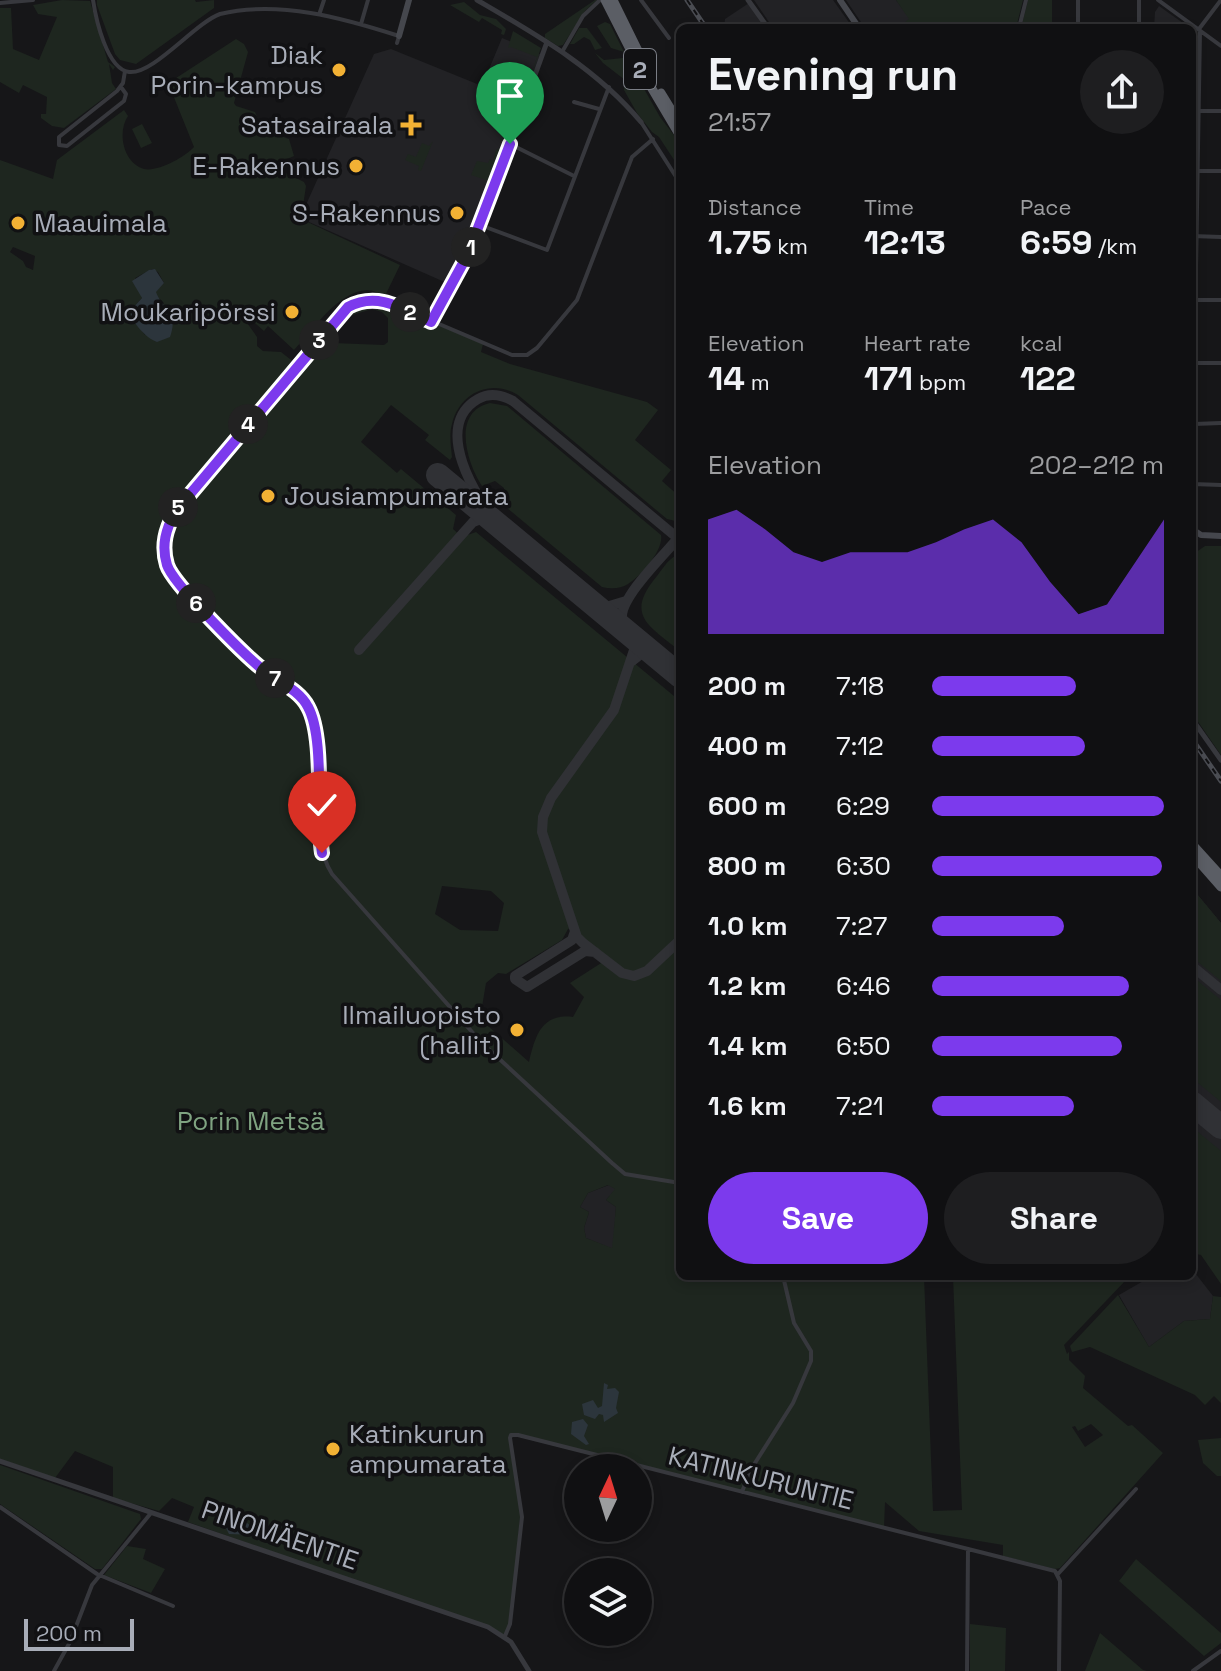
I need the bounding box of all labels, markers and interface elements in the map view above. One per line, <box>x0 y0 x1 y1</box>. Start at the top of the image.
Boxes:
place label: Diak Porin-kampus <box>150 38 323 102</box>
text: Evening run <box>708 47 958 103</box>
road number: 2 <box>624 49 656 89</box>
button: share <box>1080 50 1164 134</box>
marker: Diak Porin-kampus <box>330 61 348 79</box>
pin <box>476 62 544 144</box>
icon: arrive <box>488 74 532 118</box>
text: 21:57 <box>708 105 771 139</box>
place label: Satasairaala <box>241 108 393 142</box>
marker: Satasairaala <box>400 114 422 136</box>
place label: E-Rakennus <box>192 149 340 183</box>
marker: E-Rakennus <box>347 157 365 175</box>
text: Distance <box>708 193 802 221</box>
text: Time <box>864 193 914 221</box>
text: Pace <box>1020 193 1072 221</box>
place label: S-Rakennus <box>292 196 441 230</box>
marker: S-Rakennus <box>448 204 466 222</box>
place label: Maauimala <box>34 206 167 240</box>
marker: Maauimala <box>9 214 27 232</box>
text: 1.75 <box>708 221 772 264</box>
text: 12:13 <box>864 221 946 264</box>
text: 6:59 <box>1020 221 1093 264</box>
pin: 1 <box>451 227 491 267</box>
text: km <box>772 232 808 260</box>
text: /km <box>1093 232 1137 260</box>
text: 1 <box>466 233 476 261</box>
pin: 2 <box>390 292 430 332</box>
place label: Moukaripörssi <box>101 295 276 329</box>
text: 2 <box>403 298 417 326</box>
marker: Moukaripörssi <box>283 303 301 321</box>
pin: 3 <box>299 320 339 360</box>
text: 3 <box>312 326 326 354</box>
text: Elevation <box>708 329 804 357</box>
text: Heart rate <box>864 329 971 357</box>
text: kcal <box>1020 329 1062 357</box>
text: 14 <box>708 357 745 400</box>
text: 171 <box>864 357 913 400</box>
text: 122 <box>1020 357 1076 400</box>
text: m <box>745 368 770 396</box>
text: bpm <box>913 368 966 396</box>
pin: 4 <box>228 404 268 444</box>
text: 4 <box>241 410 255 438</box>
text: Elevation <box>708 448 822 482</box>
text: 202–212 m <box>1029 448 1164 482</box>
place label: Jousiampumarata <box>284 479 508 513</box>
pin: 5 <box>158 487 198 527</box>
marker: Jousiampumarata <box>259 487 277 505</box>
text: 5 <box>171 493 185 521</box>
pin: 6 <box>176 583 216 623</box>
text: 6 <box>189 589 203 617</box>
pin: 7 <box>255 658 295 698</box>
text: 7 <box>269 664 281 692</box>
text: 200 m <box>708 669 786 703</box>
text: 7:18 <box>836 669 884 703</box>
text: 400 m <box>708 729 787 763</box>
text: 7:12 <box>836 729 884 763</box>
pin <box>288 771 356 853</box>
icon: check <box>300 783 344 827</box>
text: 600 m <box>708 789 787 823</box>
text: 6:29 <box>836 789 890 823</box>
text: 800 m <box>708 849 786 883</box>
text: 6:30 <box>836 849 891 883</box>
text: 1.0 km <box>708 909 788 943</box>
text: 7:27 <box>836 909 887 943</box>
text: 1.2 km <box>708 969 786 1003</box>
text: 6:46 <box>836 969 891 1003</box>
place label: Ilmailuopisto (hallit) <box>342 998 501 1062</box>
marker: Ilmailuopisto (hallit) <box>508 1021 526 1039</box>
text: 1.4 km <box>708 1029 788 1063</box>
text: 6:50 <box>836 1029 891 1063</box>
text: 1.6 km <box>708 1089 787 1123</box>
text: 7:21 <box>836 1089 884 1123</box>
park label: Porin Metsä <box>177 1104 325 1138</box>
button: Save <box>708 1172 928 1264</box>
button: Share <box>944 1172 1164 1264</box>
place label: Katinkurun ampumarata <box>349 1417 507 1481</box>
street label: KATINKURUNTIE <box>665 1439 857 1517</box>
marker: Katinkurun ampumarata <box>324 1440 342 1458</box>
north arrow <box>564 1454 652 1542</box>
map controls <box>564 1454 652 1646</box>
street label: PINOMÄENTIE <box>197 1492 363 1578</box>
button: layers <box>564 1558 652 1646</box>
scale bar <box>24 1615 134 1651</box>
text: 200 m <box>36 1619 102 1647</box>

